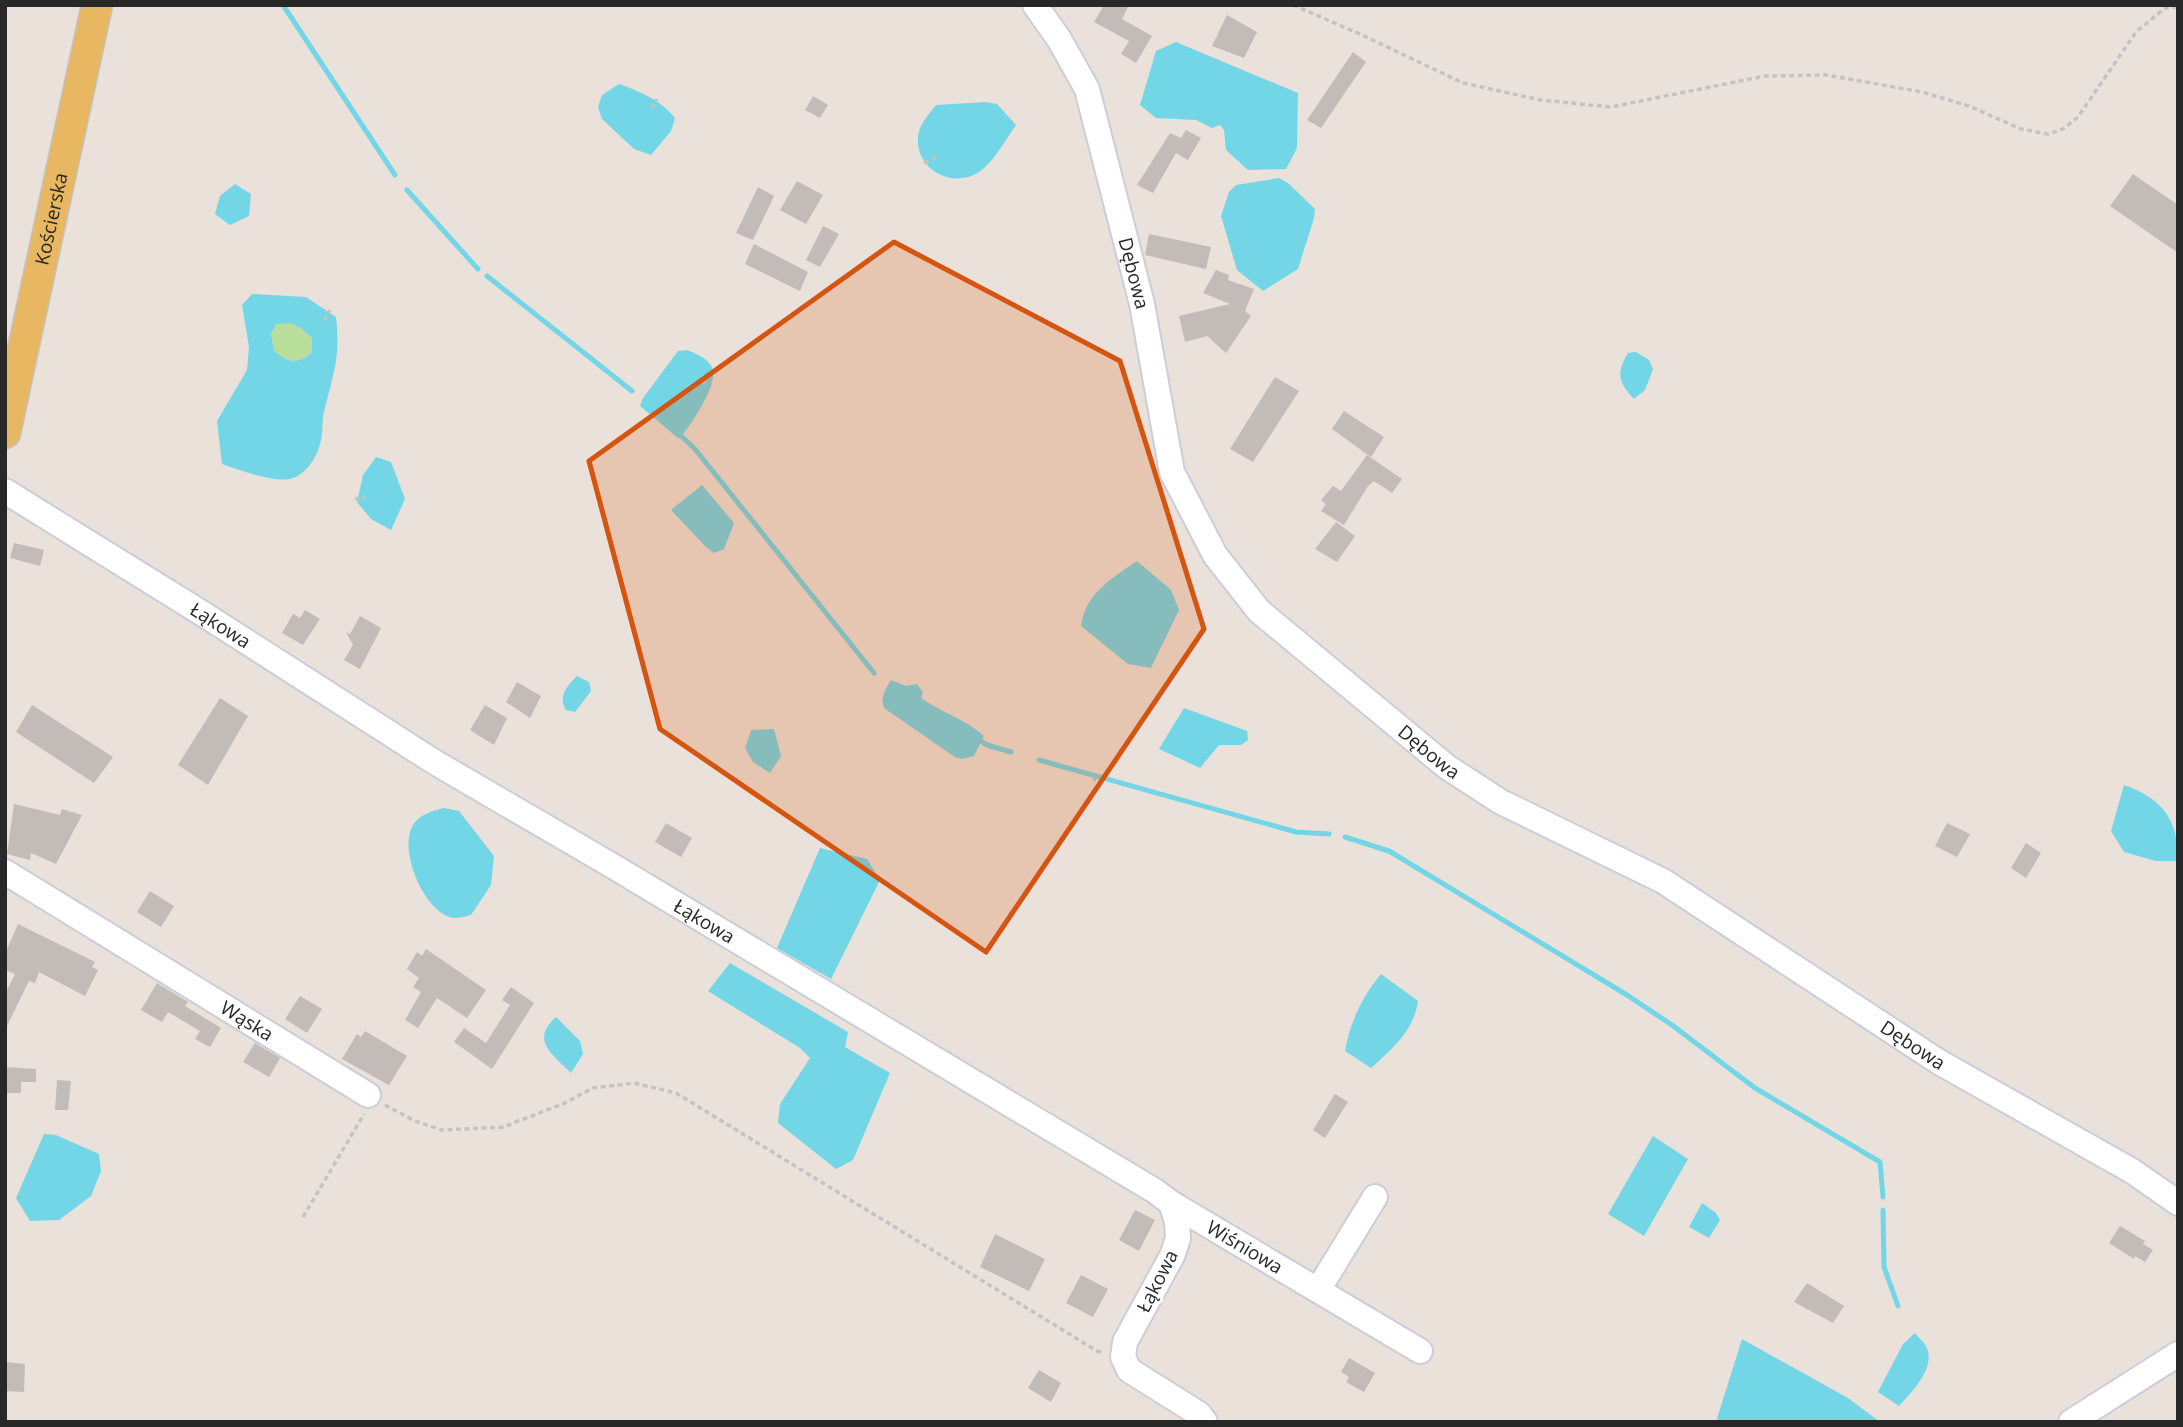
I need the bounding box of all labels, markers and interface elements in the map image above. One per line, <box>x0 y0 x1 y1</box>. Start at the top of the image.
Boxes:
street label: Kościerska <box>28 170 74 268</box>
street label: Dębowa <box>1112 235 1156 312</box>
street label: Łąkowa <box>185 596 256 654</box>
street label: Dębowa <box>1393 719 1465 785</box>
street label: Łąkowa <box>669 892 740 949</box>
street label: Wąska <box>216 994 278 1047</box>
street label: Dębowa <box>1875 1014 1951 1076</box>
street label: Wiśniowa <box>1202 1214 1288 1280</box>
street label: Łąkowa <box>1130 1245 1184 1317</box>

